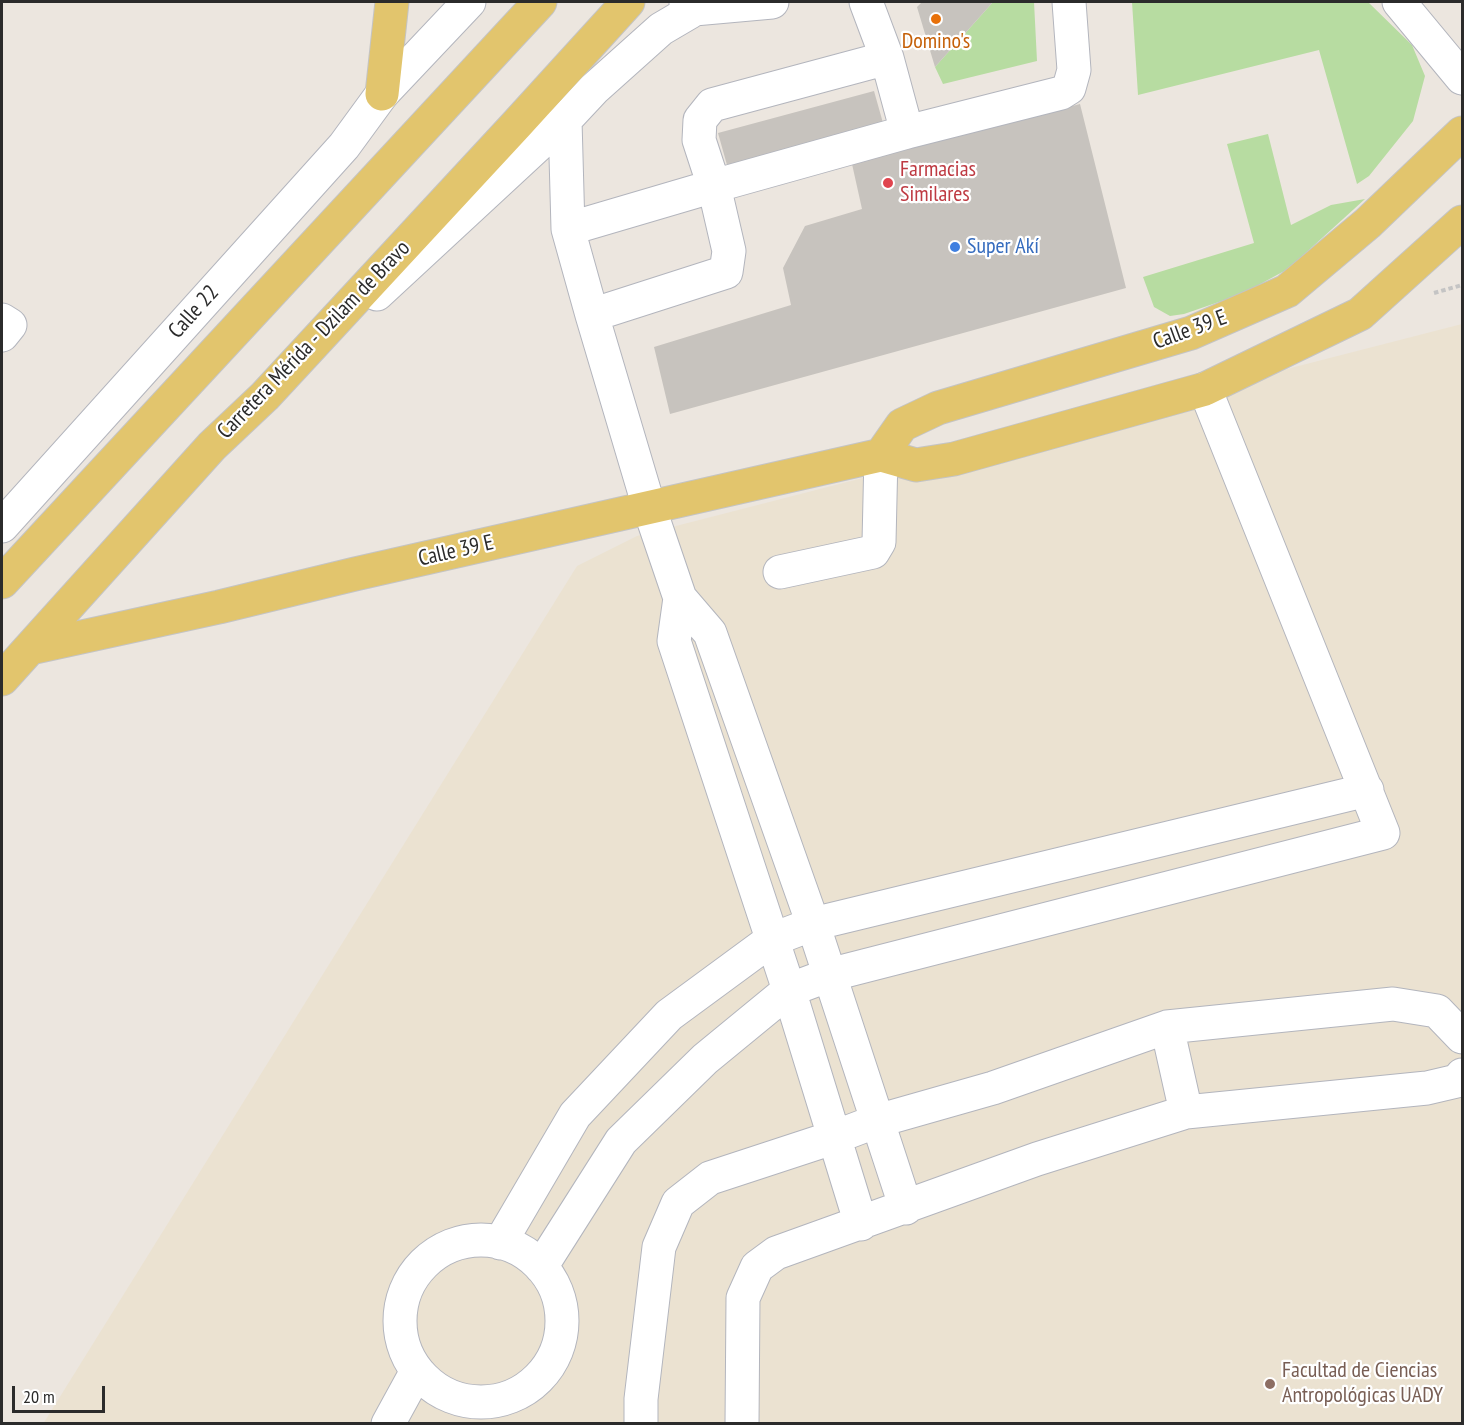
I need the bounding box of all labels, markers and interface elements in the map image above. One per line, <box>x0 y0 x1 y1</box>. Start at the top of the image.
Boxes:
marker: Domino's <box>929 12 943 26</box>
place label: Domino's <box>902 29 970 55</box>
place label: Farmacias Similares <box>900 157 976 208</box>
marker: Farmacias Similares <box>881 176 895 190</box>
place label: Super Akí <box>967 234 1039 260</box>
street label: Carretera Mérida - Dzilam de Bravo <box>212 235 416 445</box>
marker: Super Akí <box>948 240 962 254</box>
street label: Calle 22 <box>163 280 225 344</box>
street label: Calle 39 E <box>1150 305 1230 355</box>
street label: Calle 39 E <box>416 530 496 572</box>
place label: Facultad de Ciencias Antropológicas UADY <box>1282 1358 1443 1410</box>
scale bar <box>15 1374 108 1412</box>
marker: Facultad de Ciencias Antropológicas UADY <box>1263 1377 1277 1391</box>
text: 20 m <box>23 1385 55 1408</box>

